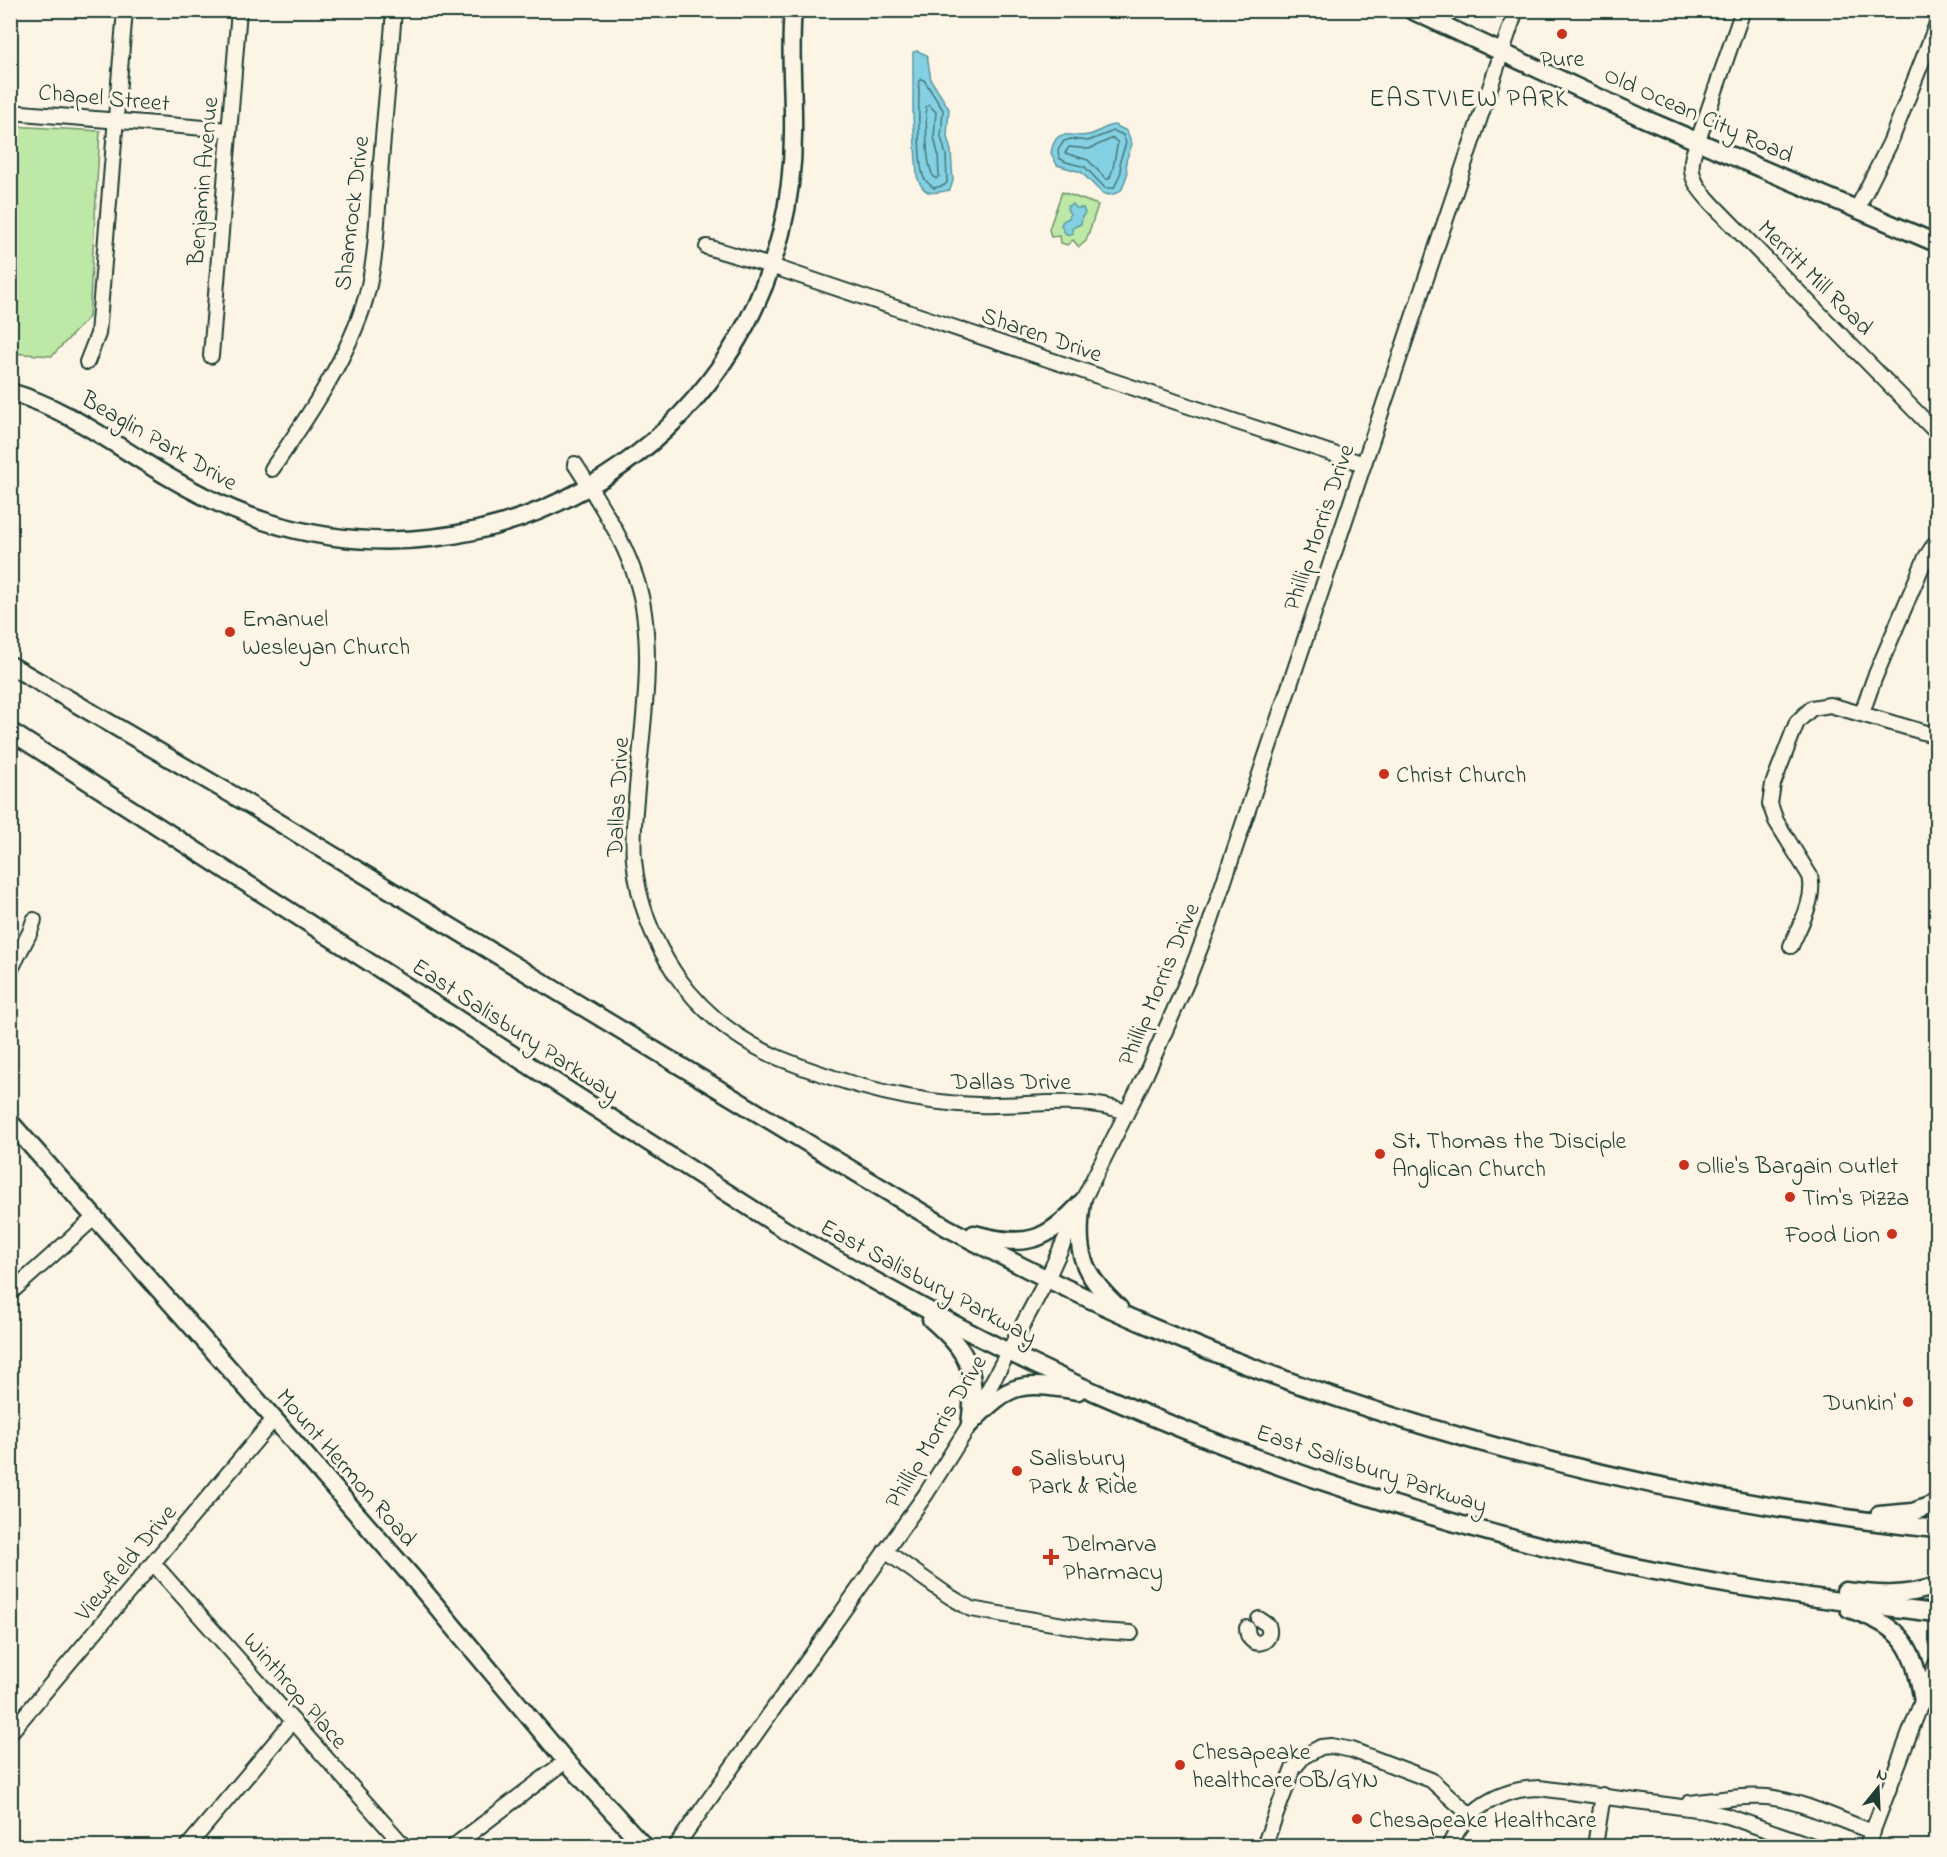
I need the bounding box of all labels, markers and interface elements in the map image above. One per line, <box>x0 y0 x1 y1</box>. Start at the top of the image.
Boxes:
marker: Pure <box>1555 27 1569 41</box>
place label: Pure <box>1540 43 1584 78</box>
street label: Old Ocean City Road <box>1597 59 1799 175</box>
street label: Chapel Street <box>37 76 171 123</box>
district label: EASTVIEW PARK <box>1369 81 1569 119</box>
street label: Benjamin Avenue <box>180 95 229 268</box>
street label: Shamrock Drive <box>327 134 380 293</box>
street label: Merritt Mill Road <box>1748 213 1881 345</box>
street label: Sharen Drive <box>976 299 1107 373</box>
street label: Beaglin Park Drive <box>73 383 244 501</box>
street label: Phillip Morris Drive <box>1275 440 1365 616</box>
place label: Emanuel Wesleyan Church <box>242 603 410 667</box>
marker: Emanuel Wesleyan Church <box>223 625 237 639</box>
street label: Dallas Drive <box>599 736 640 859</box>
place label: Christ Church <box>1396 759 1526 794</box>
marker: Christ Church <box>1377 767 1391 781</box>
street label: Phillip Morris Drive <box>1110 898 1211 1072</box>
street label: East Salisbury Parkway <box>403 951 625 1112</box>
street label: Dallas Drive <box>950 1066 1071 1101</box>
place label: St. Thomas the Disciple Anglican Church <box>1392 1125 1627 1188</box>
marker: St. Thomas the Disciple Anglican Church <box>1373 1147 1387 1161</box>
place label: Ollie's Bargain Outlet <box>1696 1150 1898 1185</box>
marker: Ollie's Bargain Outlet <box>1677 1158 1691 1172</box>
place label: Tim's Pizza <box>1802 1182 1909 1217</box>
marker: Tim's Pizza <box>1783 1190 1797 1204</box>
street label: East Salisbury Parkway <box>813 1211 1043 1356</box>
place label: Food Lion <box>1784 1219 1880 1254</box>
marker: Food Lion <box>1885 1227 1899 1241</box>
street label: Phillip Morris Drive <box>877 1348 997 1516</box>
street label: Mount Hermon Road <box>266 1382 424 1556</box>
place label: Dunkin' <box>1823 1387 1897 1422</box>
marker: Dunkin' <box>1901 1395 1915 1409</box>
street label: East Salisbury Parkway <box>1251 1416 1491 1525</box>
place label: Salisbury Park & Ride <box>1029 1442 1137 1505</box>
marker: Salisbury Park & Ride <box>1010 1464 1024 1478</box>
street label: Viewfield Drive <box>67 1497 186 1630</box>
place label: Delmarva Pharmacy <box>1062 1528 1163 1592</box>
marker: Delmarva Pharmacy <box>1044 1550 1058 1564</box>
street label: Winthrop Place <box>233 1625 355 1758</box>
place label: Chesapeake healthcare OB/GYN <box>1192 1736 1378 1799</box>
marker: Chesapeake healthcare OB/GYN <box>1173 1758 1187 1772</box>
north arrow <box>1848 1758 1908 1818</box>
text: N <box>1873 1763 1891 1789</box>
place label: Chesapeake Healthcare <box>1369 1804 1597 1839</box>
marker: Chesapeake Healthcare <box>1350 1812 1364 1826</box>

